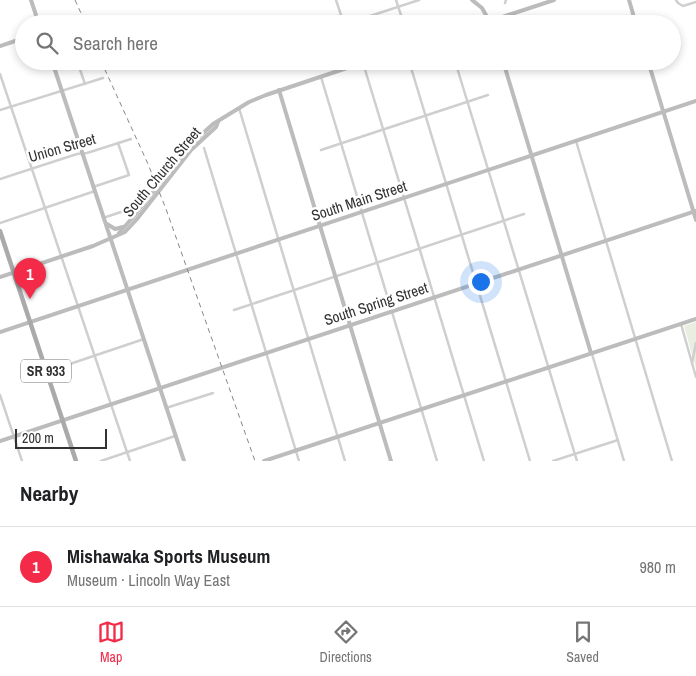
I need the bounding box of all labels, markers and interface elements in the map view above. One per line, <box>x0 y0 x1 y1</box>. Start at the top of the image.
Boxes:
search box <box>15 15 681 70</box>
icon: search <box>33 29 61 57</box>
text: Search here <box>73 30 158 56</box>
street label: South Church Street <box>118 122 206 221</box>
street label: Union Street <box>26 128 99 167</box>
street label: South Main Street <box>308 175 410 226</box>
pin: 1 <box>14 258 46 299</box>
your location <box>468 269 494 295</box>
street label: South Spring Street <box>321 277 431 330</box>
road number: SR 933 <box>21 360 71 382</box>
scale bar <box>15 426 108 449</box>
text: 200 m <box>22 429 54 447</box>
text: Nearby <box>20 479 78 508</box>
text: Mishawaka Sports Museum <box>67 543 270 569</box>
text: 1 <box>32 556 40 578</box>
text: 980 m <box>640 556 676 578</box>
text: Museum · Lincoln Way East <box>67 569 230 591</box>
tab: Map <box>97 618 125 666</box>
tab: Directions <box>320 618 372 666</box>
tab: Saved <box>566 618 599 666</box>

